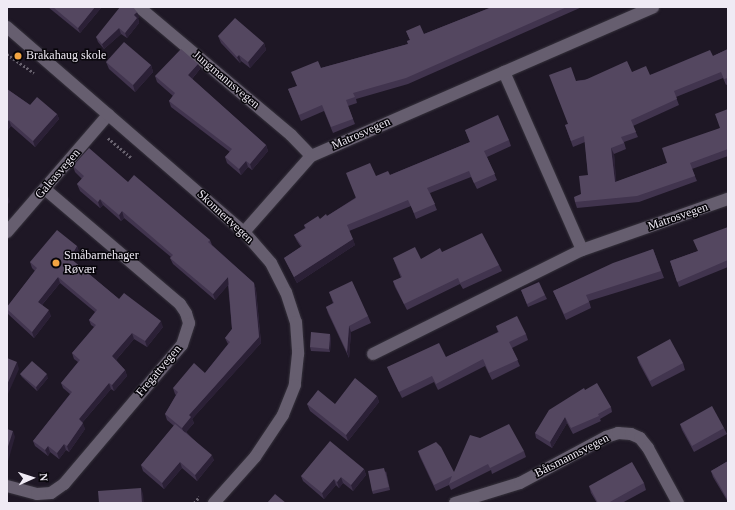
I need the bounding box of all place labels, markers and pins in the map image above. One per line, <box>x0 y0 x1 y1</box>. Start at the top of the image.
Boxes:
place label: Brakahaug skole <box>26 49 106 63</box>
marker: Brakahaug skole <box>13 51 23 61</box>
place label: Småbarnehager Røvær <box>64 249 139 277</box>
marker: Småbarnehager Røvær <box>51 258 61 268</box>

